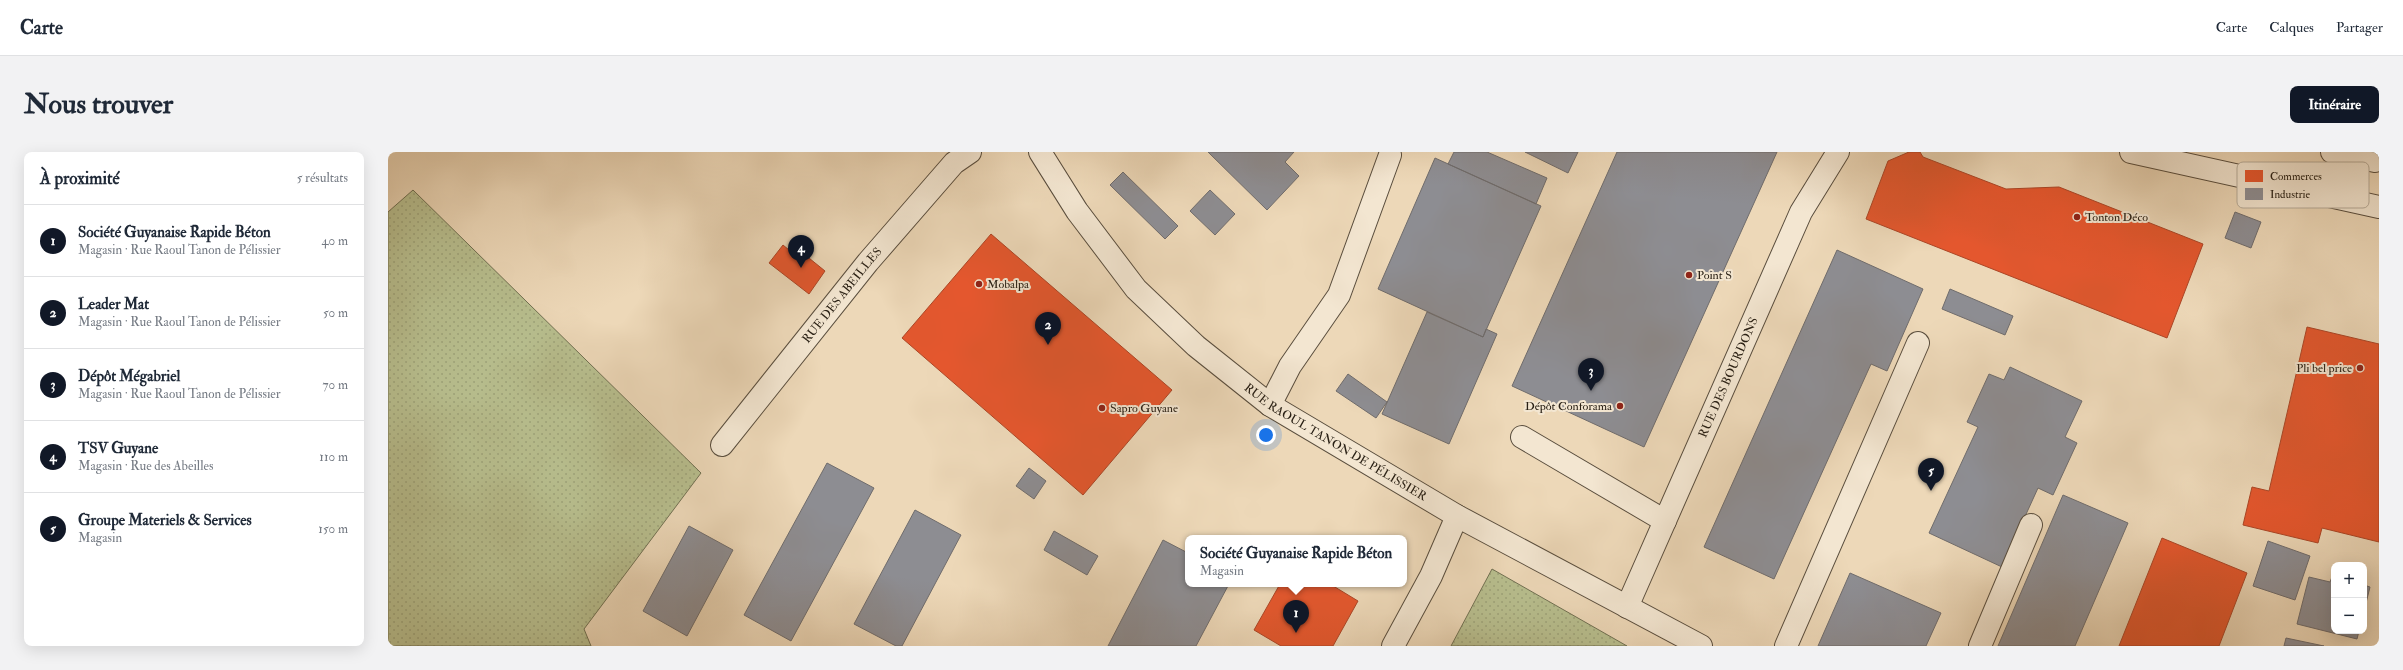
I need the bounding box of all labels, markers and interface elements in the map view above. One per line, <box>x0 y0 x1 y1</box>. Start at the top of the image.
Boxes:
text: Carte <box>20 16 63 40</box>
text: Carte <box>2216 19 2247 36</box>
text: Calques <box>2269 19 2314 36</box>
text: Partager <box>2336 19 2383 36</box>
button: Itinéraire <box>2290 86 2379 123</box>
text: Nous trouver <box>24 87 173 122</box>
legend <box>2237 162 2369 208</box>
text: À proximité <box>40 168 120 189</box>
text: 5 résultats <box>297 170 348 186</box>
text: Commerces <box>2270 170 2322 183</box>
text: Industrie <box>2270 188 2311 201</box>
place label: Tonton Déco <box>2085 210 2148 225</box>
marker: Tonton Déco <box>2072 212 2082 222</box>
text: Société Guyanaise Rapide Béton <box>78 223 271 242</box>
text: 1 <box>51 233 55 249</box>
text: 40 m <box>322 233 348 249</box>
pin: 4 <box>788 235 814 268</box>
text: Magasin · Rue Raoul Tanon de Pélissier <box>78 242 281 258</box>
street label: RUE DES ABEILLES <box>799 244 885 346</box>
place label: Point S <box>1697 268 1732 283</box>
marker: Point S <box>1684 270 1694 280</box>
place label: Mobalpa <box>987 277 1030 292</box>
marker: Mobalpa <box>974 279 984 289</box>
text: Leader Mat <box>78 295 149 314</box>
text: 2 <box>50 305 56 321</box>
text: 50 m <box>323 305 348 321</box>
pin: 2 <box>1035 312 1061 345</box>
text: Magasin · Rue Raoul Tanon de Pélissier <box>78 314 281 330</box>
street label: RUE DES BOURDONS <box>1695 315 1761 440</box>
pin: 3 <box>1578 358 1604 391</box>
place label: Pli bel price <box>2296 361 2352 376</box>
marker: Pli bel price <box>2355 363 2365 373</box>
text: Dépôt Mégabriel <box>78 367 180 386</box>
text: 3 <box>51 377 56 393</box>
text: 70 m <box>323 377 348 393</box>
street label: RUE RAOUL TANON DE PÉLISSIER <box>1241 380 1430 504</box>
text: Magasin · Rue Raoul Tanon de Pélissier <box>78 386 281 402</box>
place label: Dépôt Conforama <box>1525 399 1613 414</box>
place label: Sapro Guyane <box>1110 401 1178 416</box>
marker: Dépôt Conforama <box>1615 401 1625 411</box>
marker: Sapro Guyane <box>1097 403 1107 413</box>
your location <box>1256 425 1276 445</box>
text: TSV Guyane <box>78 439 158 458</box>
text: 4 <box>49 449 57 465</box>
text: 110 m <box>319 449 348 465</box>
text: Magasin · Rue des Abeilles <box>78 458 213 474</box>
pin: 5 <box>1918 458 1944 491</box>
text: Groupe Materiels & Services <box>78 511 252 530</box>
text: 5 <box>50 521 56 537</box>
text: 150 m <box>318 521 348 537</box>
text: Magasin <box>78 530 122 546</box>
popup <box>1185 535 1407 587</box>
text: Société Guyanaise Rapide Béton <box>1200 544 1392 563</box>
map controls <box>2331 562 2367 634</box>
button: + <box>2331 562 2367 598</box>
text: Magasin <box>1200 563 1244 579</box>
button: − <box>2331 598 2367 634</box>
pin: 1 <box>1283 600 1309 633</box>

